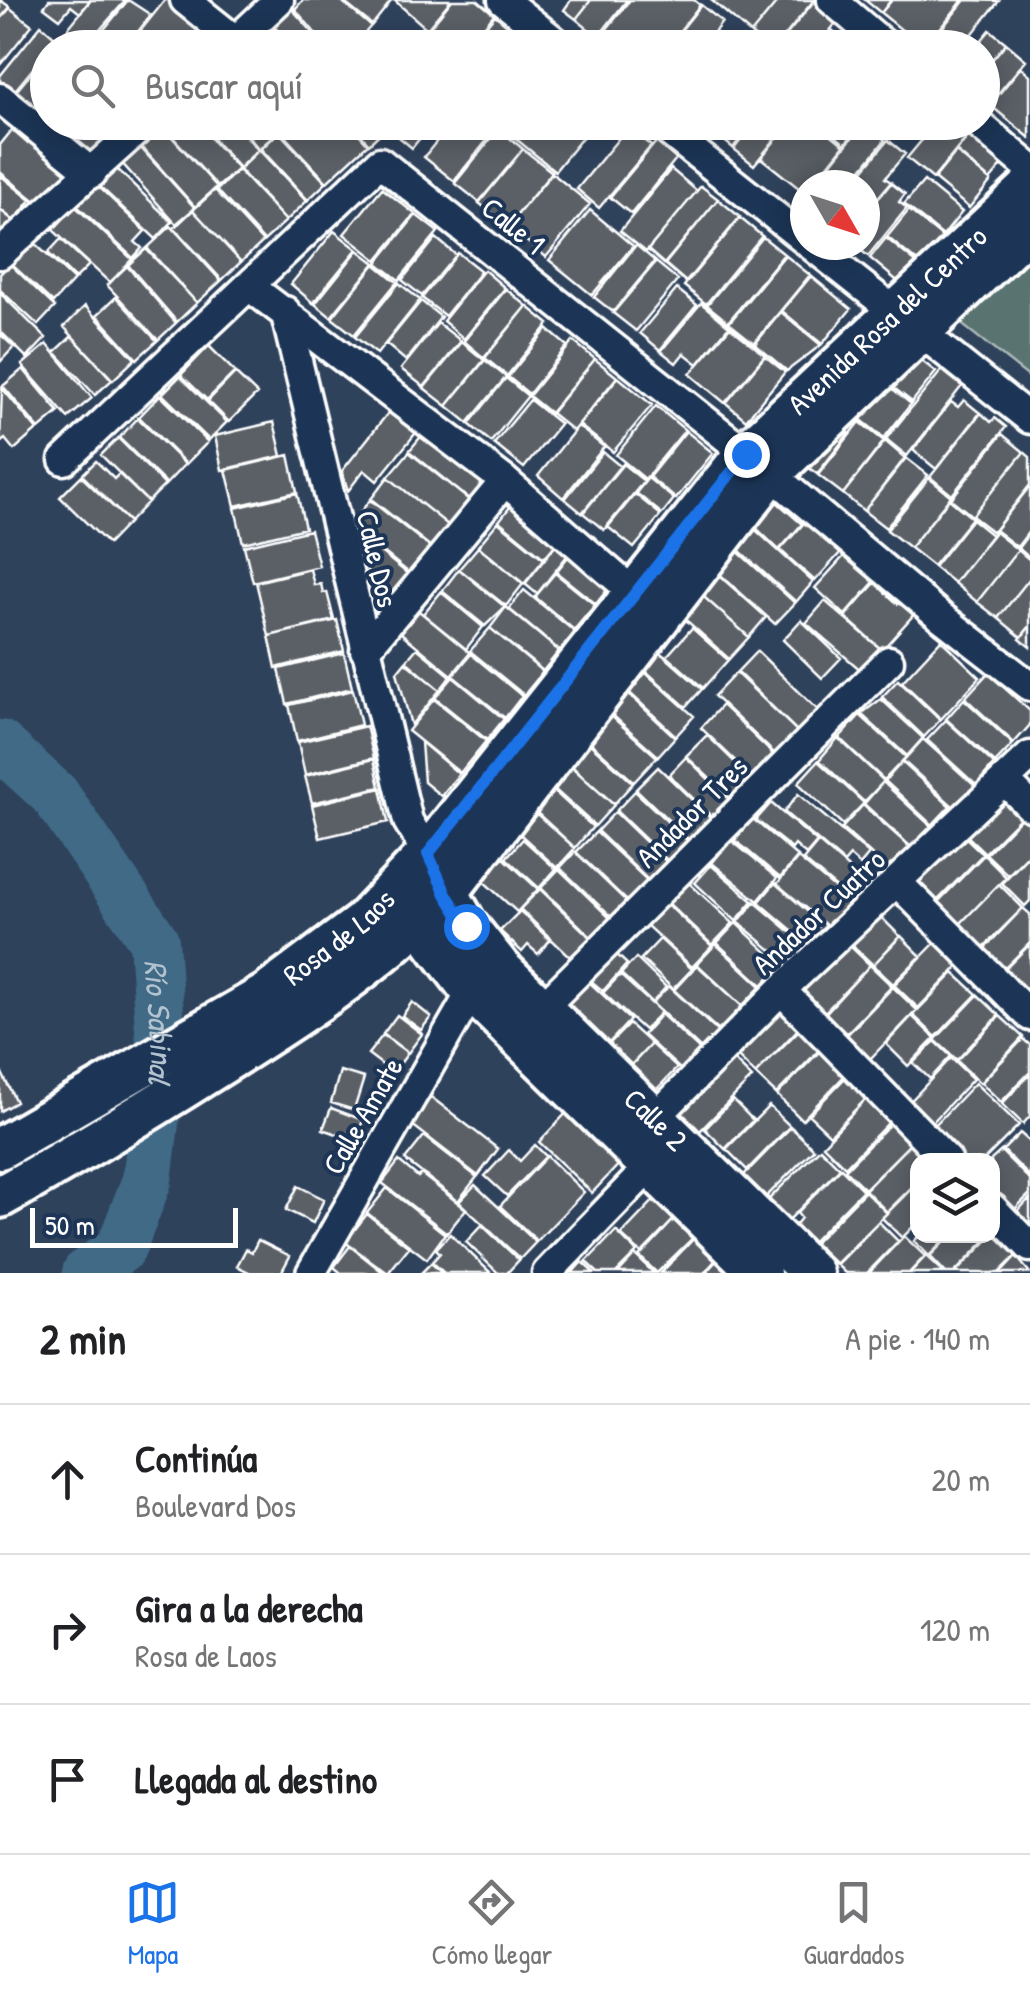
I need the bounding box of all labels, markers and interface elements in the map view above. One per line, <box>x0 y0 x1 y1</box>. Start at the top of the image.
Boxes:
search box <box>30 30 1000 140</box>
icon: search <box>65 58 120 113</box>
text: Buscar aquí <box>145 59 303 111</box>
north arrow <box>790 170 880 260</box>
street label: Calle 1 <box>474 187 554 263</box>
street label: Avenida Rosa del Centro <box>778 216 995 423</box>
route end <box>724 432 770 478</box>
street label: Calle Dos <box>347 507 408 611</box>
street label: Andador Tres <box>627 747 756 876</box>
street label: Andador Cuatro <box>743 839 893 983</box>
street label: Rosa de Laos <box>275 880 403 994</box>
route start <box>444 904 490 950</box>
water label: Río Sabinal <box>134 958 184 1089</box>
street label: Calle Amate <box>313 1050 412 1181</box>
street label: Calle 2 <box>616 1079 696 1159</box>
map controls <box>910 1153 1000 1243</box>
button: layers <box>910 1153 1000 1243</box>
scale bar <box>30 1203 238 1248</box>
text: 50 m <box>45 1206 95 1244</box>
text: 2 min <box>40 1310 126 1367</box>
text: A pie · 140 m <box>845 1317 990 1360</box>
text: Continúa <box>135 1432 257 1484</box>
icon: ahead <box>40 1452 95 1507</box>
text: 20 m <box>932 1458 990 1501</box>
text: Boulevard Dos <box>135 1484 296 1527</box>
text: Gira a la derecha <box>135 1582 363 1634</box>
icon: right <box>40 1602 95 1657</box>
text: 120 m <box>920 1608 990 1651</box>
text: Rosa de Laos <box>135 1634 277 1677</box>
icon: arrive <box>40 1752 95 1807</box>
text: Llegada al destino <box>135 1753 377 1805</box>
tab: Mapa <box>125 1875 180 1973</box>
tab: Cómo llegar <box>431 1875 552 1973</box>
tab: Guardados <box>803 1875 904 1973</box>

